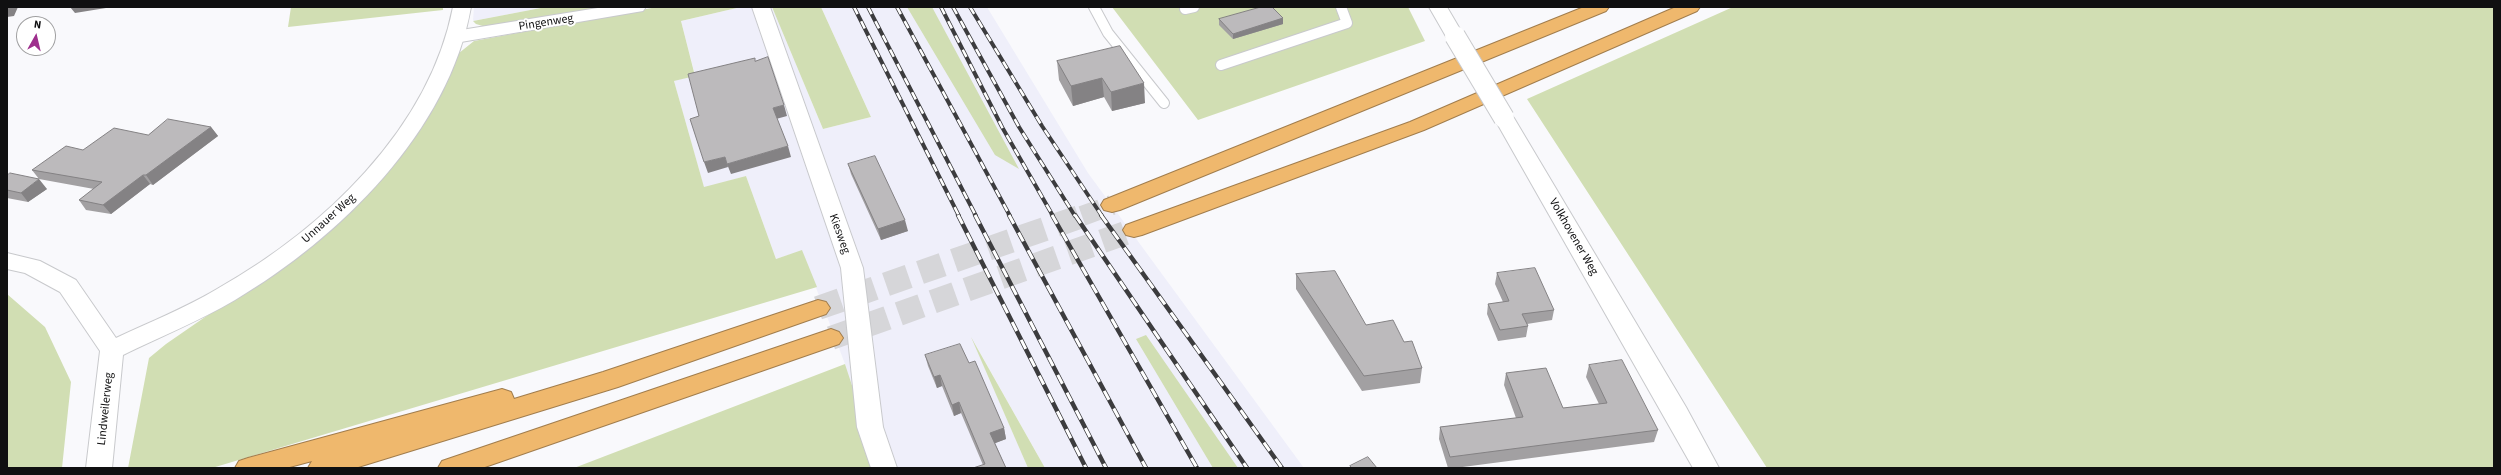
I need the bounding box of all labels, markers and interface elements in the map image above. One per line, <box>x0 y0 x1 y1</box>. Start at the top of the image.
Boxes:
street label: Pingenweg <box>518 12 574 34</box>
north arrow <box>16 16 56 56</box>
text: N <box>33 17 42 33</box>
street label: Unnauer Weg <box>299 191 359 247</box>
street label: Volkhovener Weg <box>1545 196 1601 278</box>
street label: Kiesweg <box>825 212 853 256</box>
street label: Lindweilerweg <box>95 372 117 446</box>

